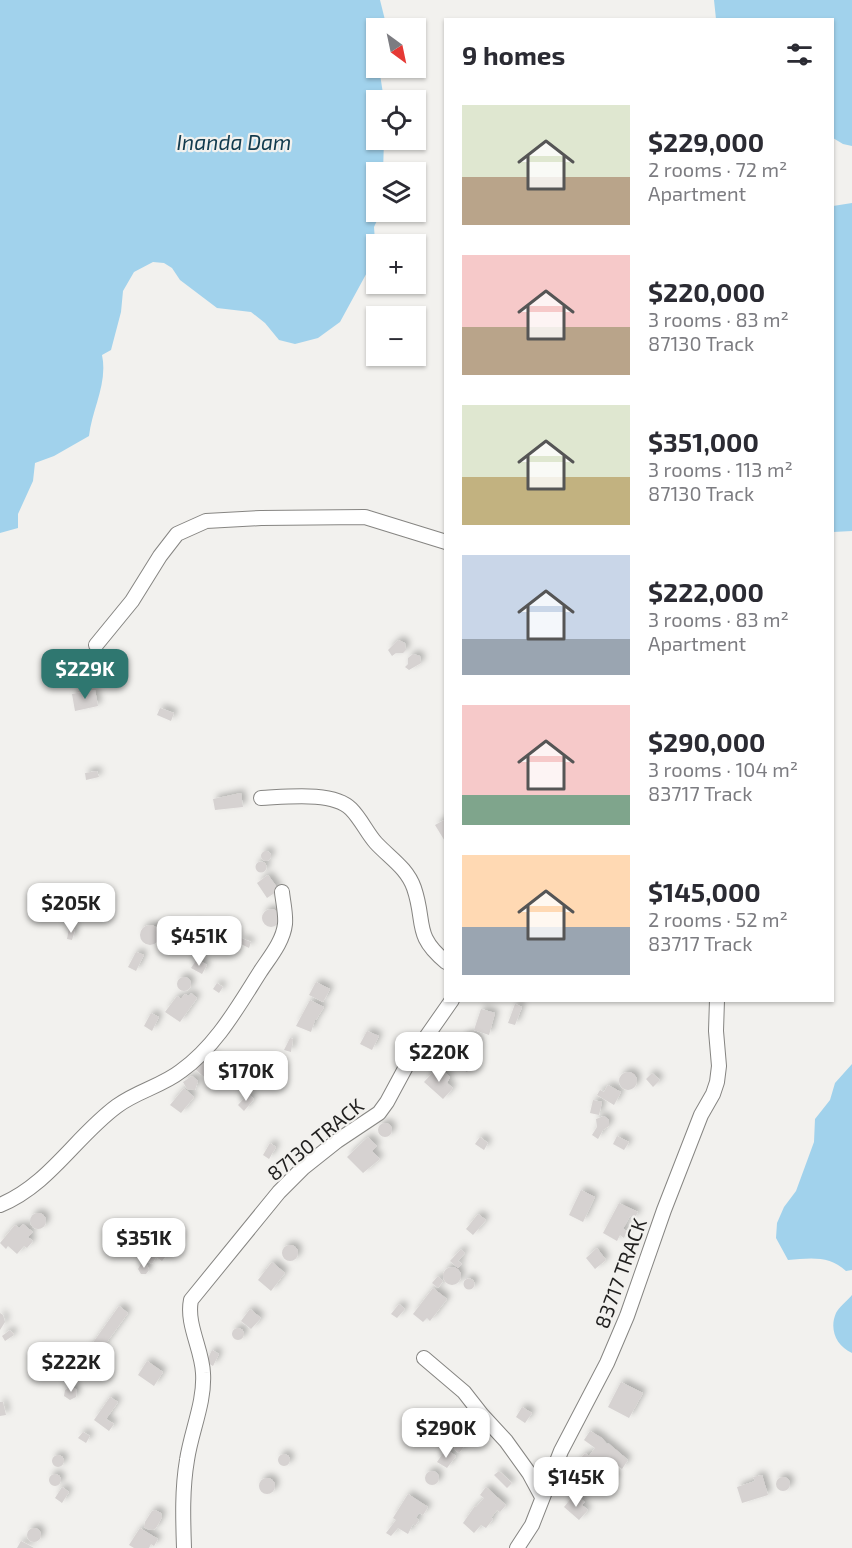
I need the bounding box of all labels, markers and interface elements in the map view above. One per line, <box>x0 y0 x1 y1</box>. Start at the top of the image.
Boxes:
north arrow <box>366 18 426 78</box>
map controls <box>366 18 426 366</box>
icon: filters <box>783 38 816 71</box>
text: 9 homes <box>462 39 565 70</box>
button: locate <box>366 90 426 150</box>
text: $229,000 <box>648 126 764 157</box>
water label: Inanda Dam <box>177 129 291 154</box>
icon: home <box>510 129 582 201</box>
text: 2 rooms · 72 m² <box>648 157 787 181</box>
button: layers <box>366 162 426 222</box>
text: Apartment <box>648 181 746 205</box>
button: + <box>366 234 426 294</box>
text: $220,000 <box>648 276 765 307</box>
icon: home <box>510 279 582 351</box>
button: − <box>366 306 426 366</box>
text: 3 rooms · 83 m² <box>648 307 789 331</box>
text: 87130 Track <box>648 331 754 355</box>
text: $351,000 <box>648 426 759 457</box>
icon: home <box>510 429 582 501</box>
text: 3 rooms · 113 m² <box>648 457 793 481</box>
text: 87130 Track <box>648 481 754 505</box>
text: $222,000 <box>648 576 764 607</box>
icon: home <box>510 579 582 651</box>
text: 3 rooms · 83 m² <box>648 607 789 631</box>
text: Apartment <box>648 631 746 655</box>
pin: $229K <box>43 649 127 700</box>
text: $229K <box>55 656 115 680</box>
text: $290,000 <box>648 726 765 757</box>
icon: home <box>510 729 582 801</box>
text: 3 rooms · 104 m² <box>648 757 798 781</box>
text: 83717 Track <box>648 781 752 805</box>
text: $145,000 <box>648 876 761 907</box>
icon: home <box>510 879 582 951</box>
pin: $205K <box>29 883 113 934</box>
text: $205K <box>41 890 101 914</box>
text: 2 rooms · 52 m² <box>648 907 788 931</box>
pin: $451K <box>157 916 241 967</box>
text: $451K <box>171 923 227 947</box>
text: 83717 Track <box>648 931 752 955</box>
pin: $220K <box>397 1032 481 1083</box>
text: $220K <box>409 1039 469 1063</box>
pin: $170K <box>204 1051 288 1102</box>
text: $170K <box>218 1058 274 1082</box>
street label: 87130 TRACK <box>262 1093 368 1185</box>
street label: 83717 TRACK <box>589 1215 651 1331</box>
pin: $351K <box>102 1218 186 1269</box>
text: $351K <box>116 1225 172 1249</box>
pin: $222K <box>29 1342 113 1393</box>
text: $222K <box>41 1349 101 1373</box>
pin: $290K <box>404 1408 488 1459</box>
text: $290K <box>416 1415 476 1439</box>
pin: $145K <box>534 1457 618 1508</box>
text: $145K <box>548 1464 604 1488</box>

